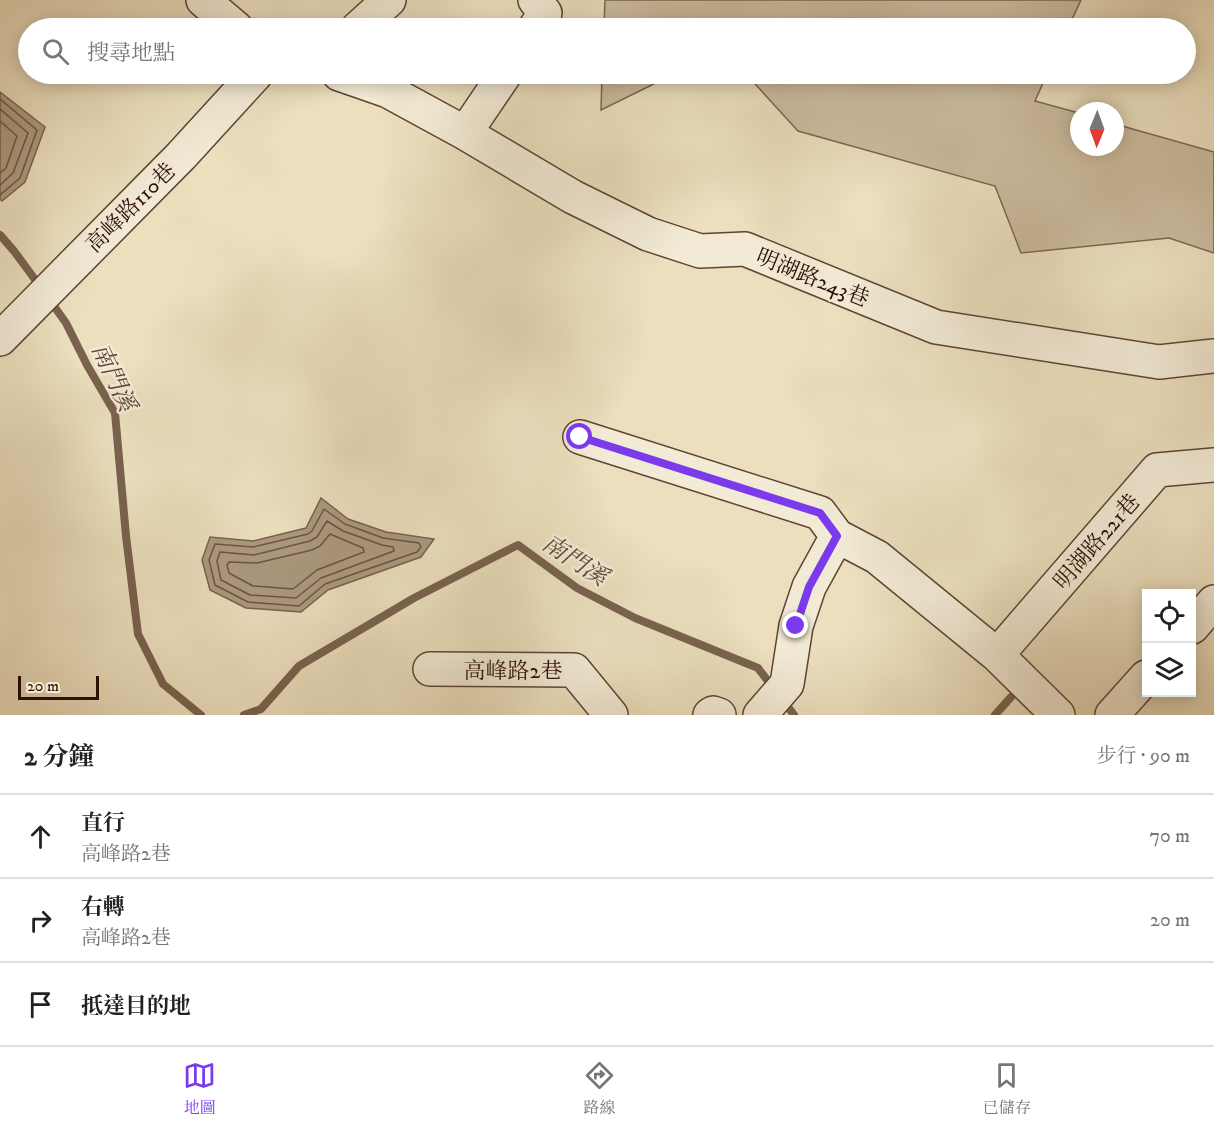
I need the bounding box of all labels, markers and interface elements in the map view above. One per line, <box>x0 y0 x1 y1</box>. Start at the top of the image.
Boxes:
search box <box>18 18 1196 84</box>
icon: search <box>39 35 72 68</box>
text: 搜尋地點 <box>87 40 175 67</box>
north arrow <box>1070 102 1124 156</box>
street label: 高峰路110巷 <box>81 158 182 259</box>
street label: 明湖路243巷 <box>752 243 873 313</box>
water label: 南門溪 <box>84 338 143 419</box>
route start <box>566 423 592 449</box>
street label: 明湖路221巷 <box>1048 489 1146 595</box>
water label: 南門溪 <box>536 529 615 595</box>
map controls <box>1142 589 1196 697</box>
button: locate <box>1142 589 1196 643</box>
route end <box>782 612 808 638</box>
button: layers <box>1142 643 1196 697</box>
street label: 高峰路2巷 <box>464 658 562 685</box>
scale bar <box>18 673 99 700</box>
text: 20 m <box>27 676 59 696</box>
text: 2 分鐘 <box>24 741 94 774</box>
text: 步行 · 90 m <box>1097 744 1190 769</box>
text: 直行 <box>81 810 125 837</box>
icon: ahead <box>24 820 57 853</box>
text: 70 m <box>1149 824 1190 849</box>
text: 高峰路2巷 <box>81 842 171 867</box>
text: 右轉 <box>81 894 125 921</box>
icon: right <box>24 904 57 937</box>
text: 20 m <box>1150 908 1190 933</box>
text: 高峰路2巷 <box>81 926 171 951</box>
icon: arrive <box>24 988 57 1021</box>
text: 抵達目的地 <box>81 993 191 1020</box>
tab: 地圖 <box>183 1059 216 1118</box>
tab: 路線 <box>583 1059 616 1118</box>
tab: 已儲存 <box>983 1059 1031 1118</box>

